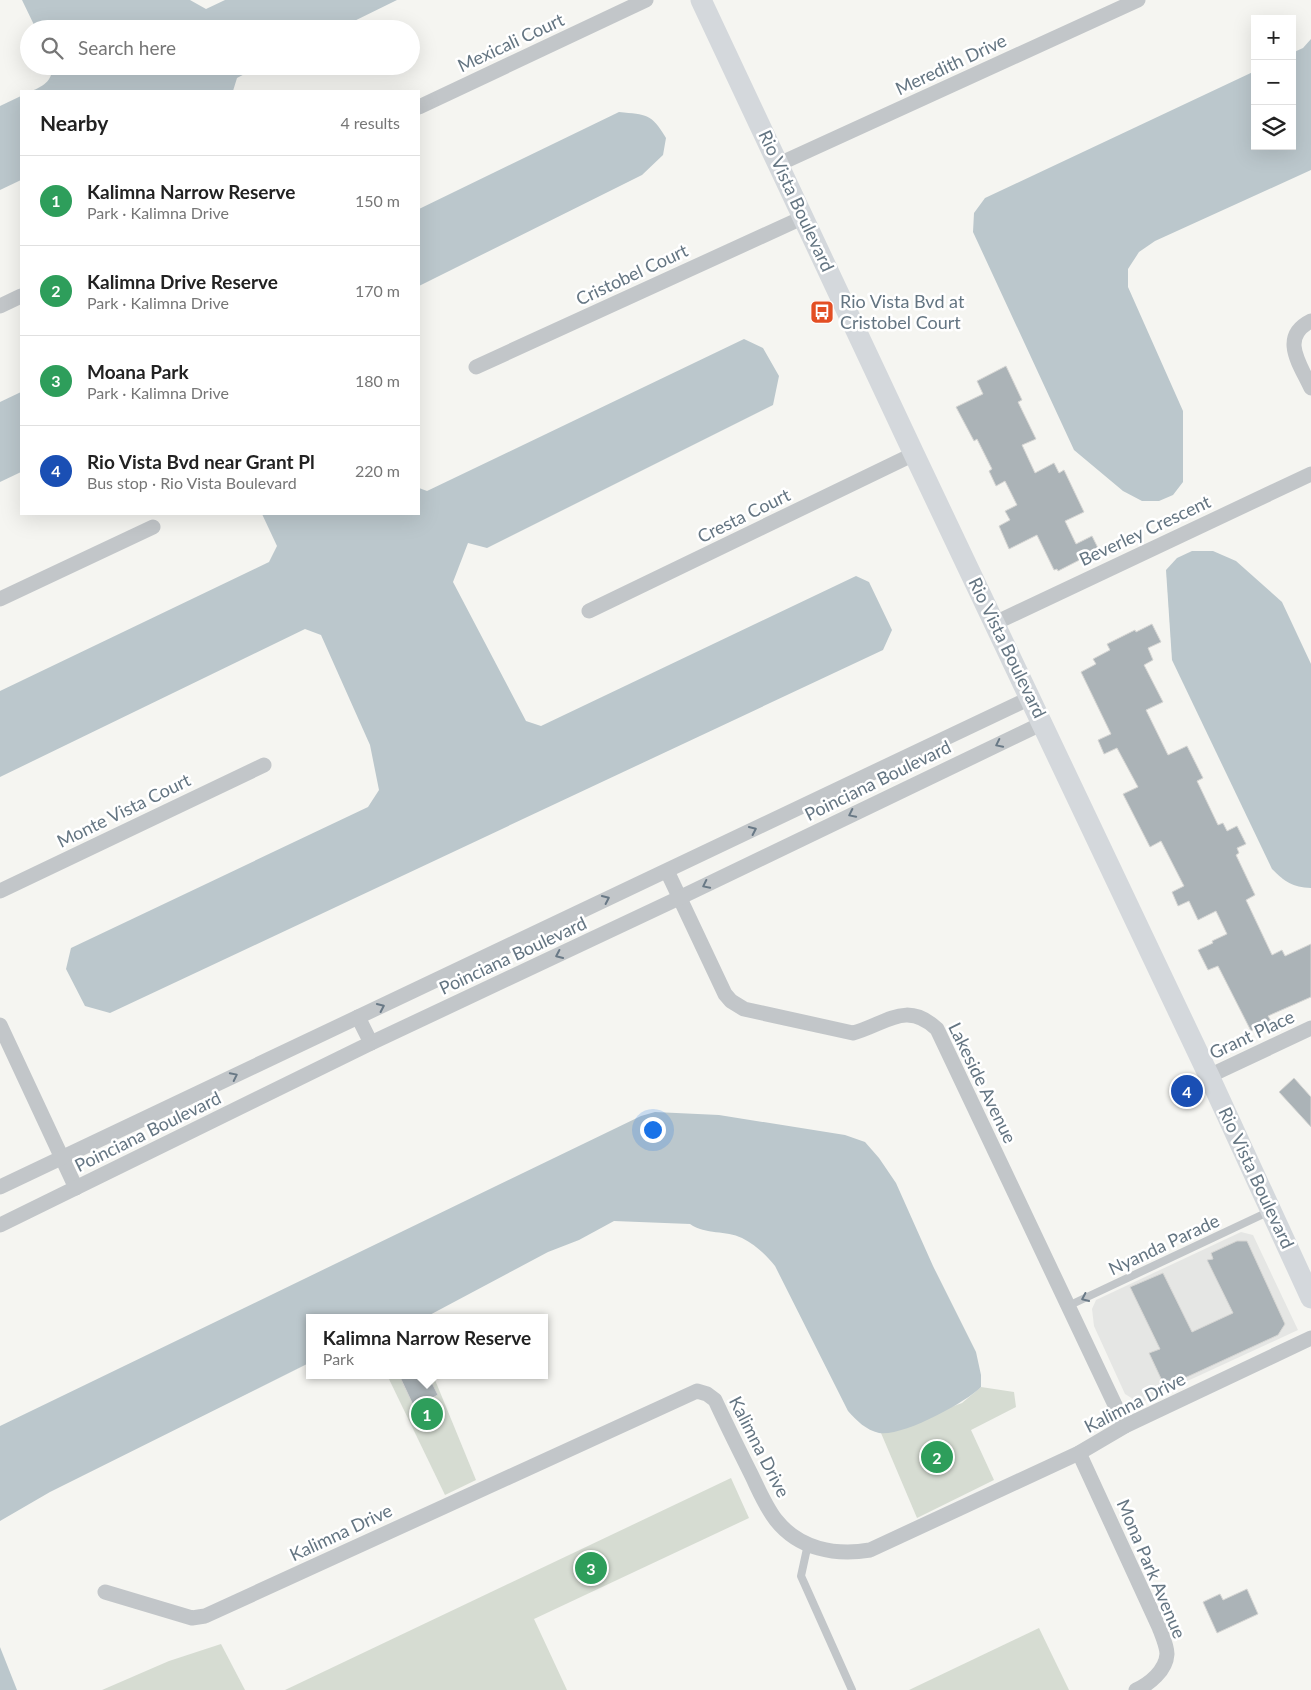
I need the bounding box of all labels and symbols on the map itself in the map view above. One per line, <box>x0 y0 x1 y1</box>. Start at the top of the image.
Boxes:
street label: Mexicali Court <box>454 8 568 76</box>
street label: Meredith Drive <box>892 29 1010 99</box>
street label: Rio Vista Boulevard <box>754 126 839 275</box>
street label: Cristobel Court <box>572 238 691 310</box>
place label: Rio Vista Bvd at Cristobel Court <box>840 290 965 333</box>
bus stop icon: Rio Vista Bvd at Cristobel Court <box>809 299 835 325</box>
street label: Cresta Court <box>694 483 794 547</box>
street label: Beverley Crescent <box>1075 490 1214 570</box>
street label: Rio Vista Boulevard <box>964 574 1051 721</box>
street label: Poinciana Boulevard <box>801 735 954 825</box>
one-way arrow <box>995 738 1004 749</box>
street label: Monte Vista Court <box>53 768 194 852</box>
one-way arrow <box>848 808 857 819</box>
one-way arrow <box>748 825 757 836</box>
one-way arrow <box>702 879 711 889</box>
one-way arrow <box>601 895 610 906</box>
street label: Poinciana Boulevard <box>435 911 590 999</box>
one-way arrow <box>555 948 564 959</box>
one-way arrow <box>375 1003 384 1013</box>
street label: Grant Place <box>1206 1005 1298 1063</box>
street label: Lakeside Avenue <box>944 1019 1022 1147</box>
one-way arrow <box>229 1072 238 1083</box>
pin: 4 <box>1171 1072 1203 1110</box>
street label: Poinciana Boulevard <box>71 1086 224 1176</box>
street label: Rio Vista Boulevard <box>1214 1103 1299 1252</box>
your location <box>640 1117 666 1143</box>
street label: Nyanda Parade <box>1105 1209 1222 1279</box>
one-way arrow <box>1081 1292 1090 1302</box>
street label: Kalimna Drive <box>1080 1367 1189 1437</box>
street label: Kalimna Drive <box>725 1392 795 1501</box>
pin: 1 <box>411 1395 443 1433</box>
pin: 2 <box>921 1438 953 1476</box>
street label: Mona Park Avenue <box>1113 1496 1191 1641</box>
street label: Kalimna Drive <box>286 1499 395 1565</box>
pin: 3 <box>575 1549 607 1587</box>

